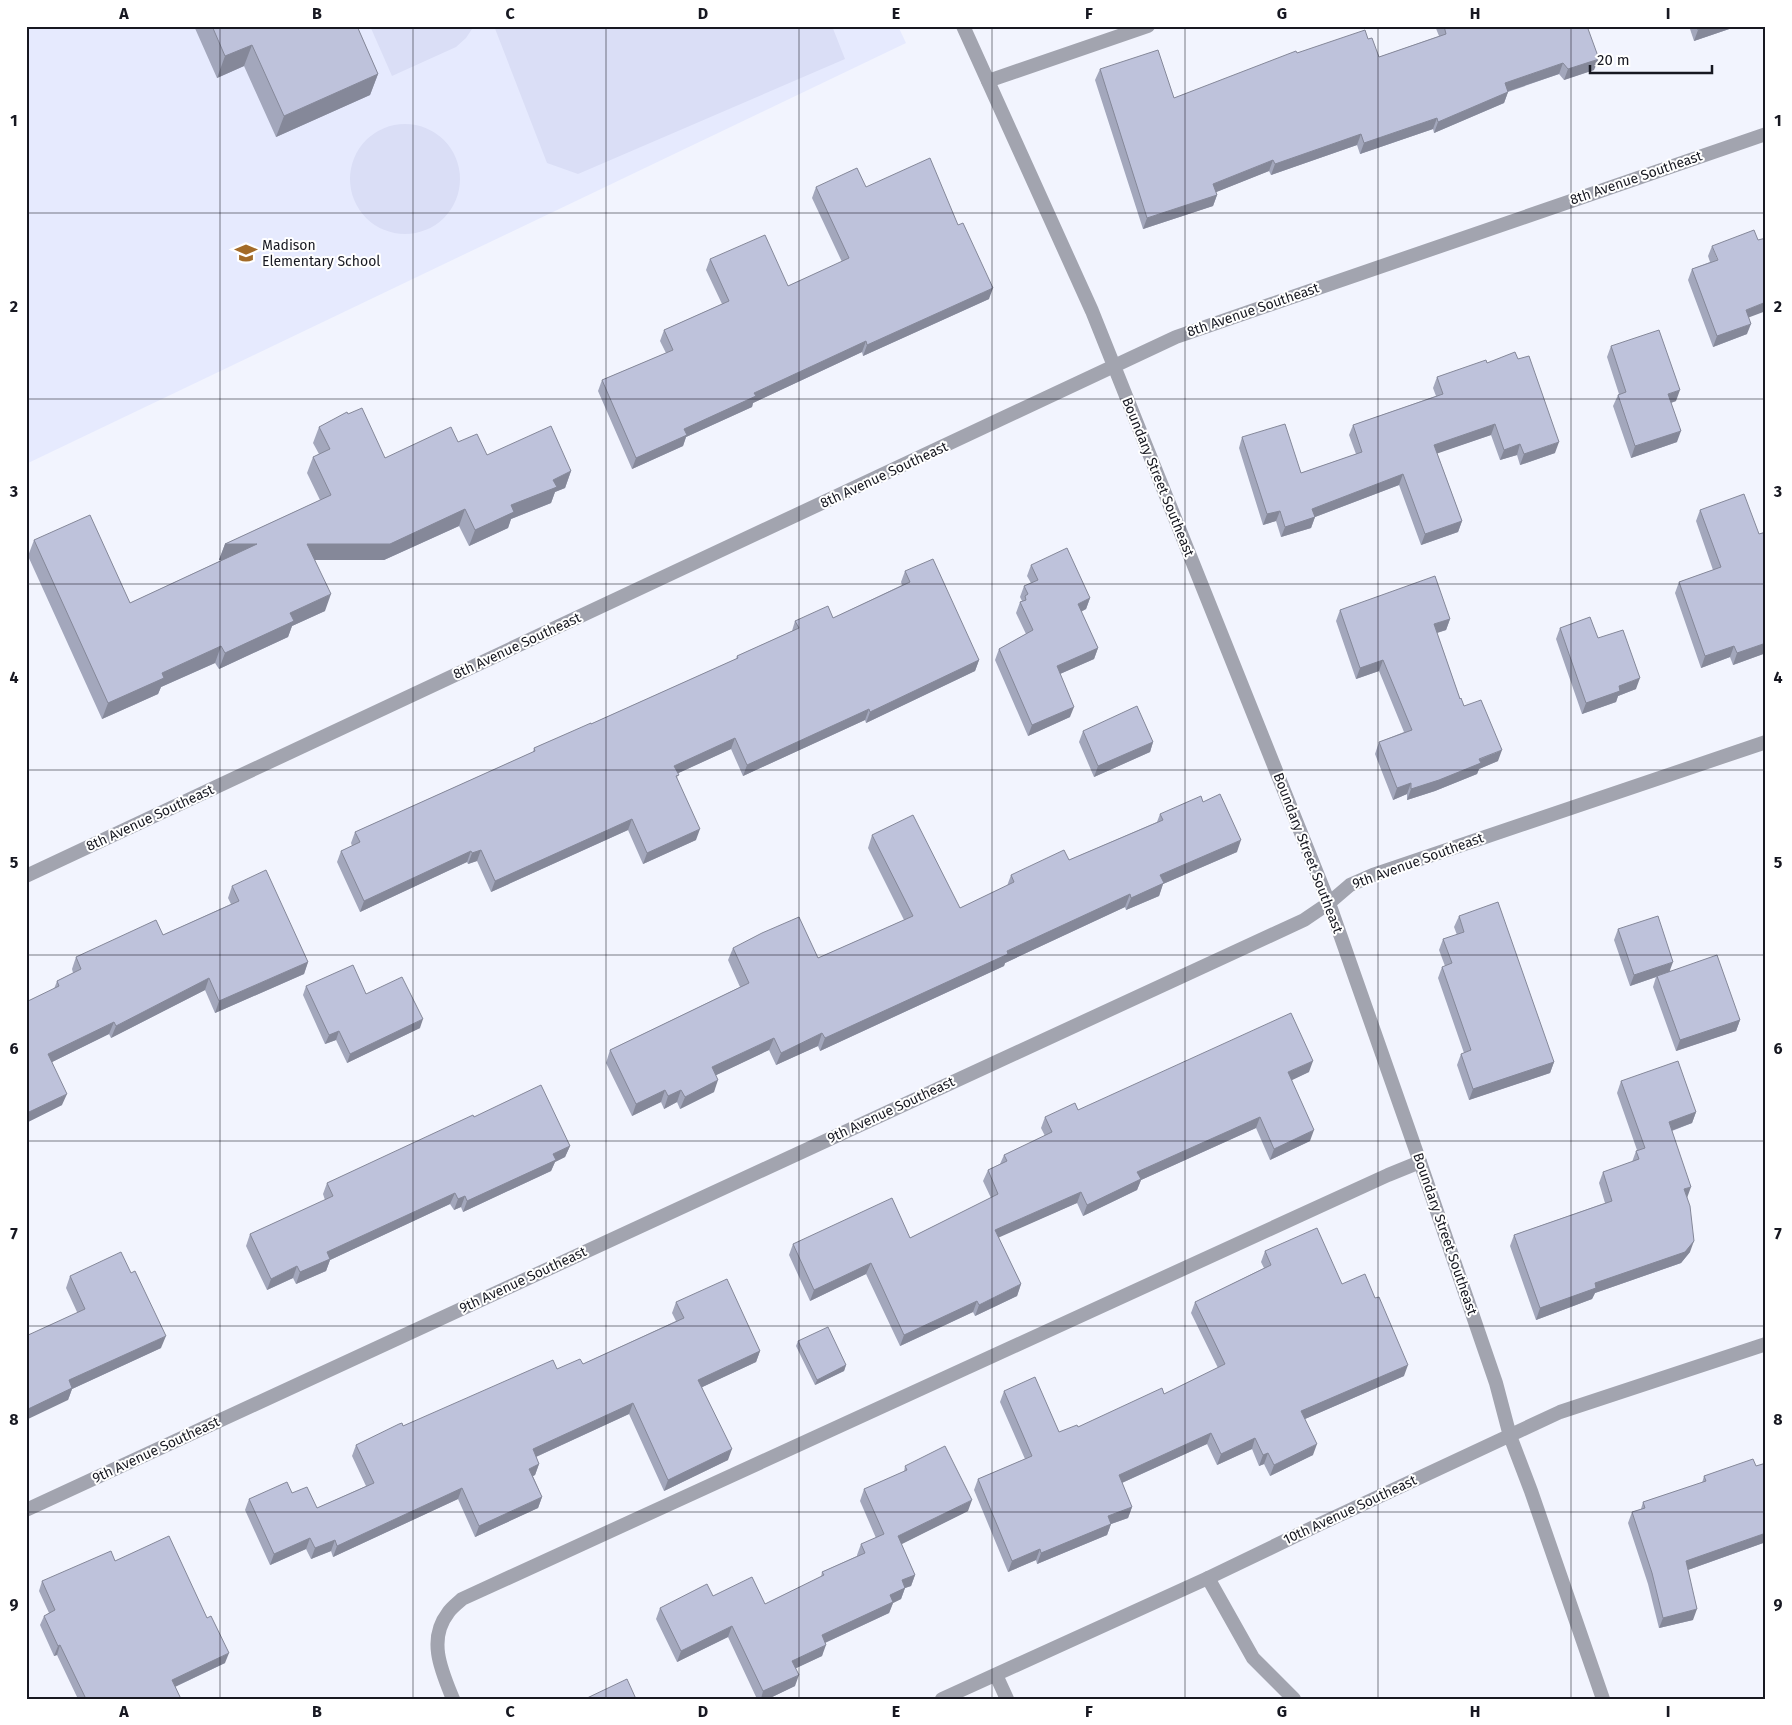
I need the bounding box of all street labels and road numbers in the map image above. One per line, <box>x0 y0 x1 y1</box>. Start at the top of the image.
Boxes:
street label: 8th Avenue Southeast <box>1568 147 1705 209</box>
street label: 8th Avenue Southeast <box>1185 279 1322 341</box>
street label: Boundary Street Southeast <box>1118 395 1198 560</box>
street label: 8th Avenue Southeast <box>818 438 951 512</box>
street label: 8th Avenue Southeast <box>451 609 584 683</box>
street label: Boundary Street Southeast <box>1270 770 1347 937</box>
street label: 8th Avenue Southeast <box>84 781 217 855</box>
street label: 9th Avenue Southeast <box>1350 829 1487 893</box>
street label: 9th Avenue Southeast <box>825 1073 958 1147</box>
street label: Boundary Street Southeast <box>1409 1151 1481 1318</box>
street label: 9th Avenue Southeast <box>457 1243 590 1317</box>
street label: 9th Avenue Southeast <box>90 1413 223 1487</box>
street label: 10th Avenue Southeast <box>1281 1471 1420 1548</box>

